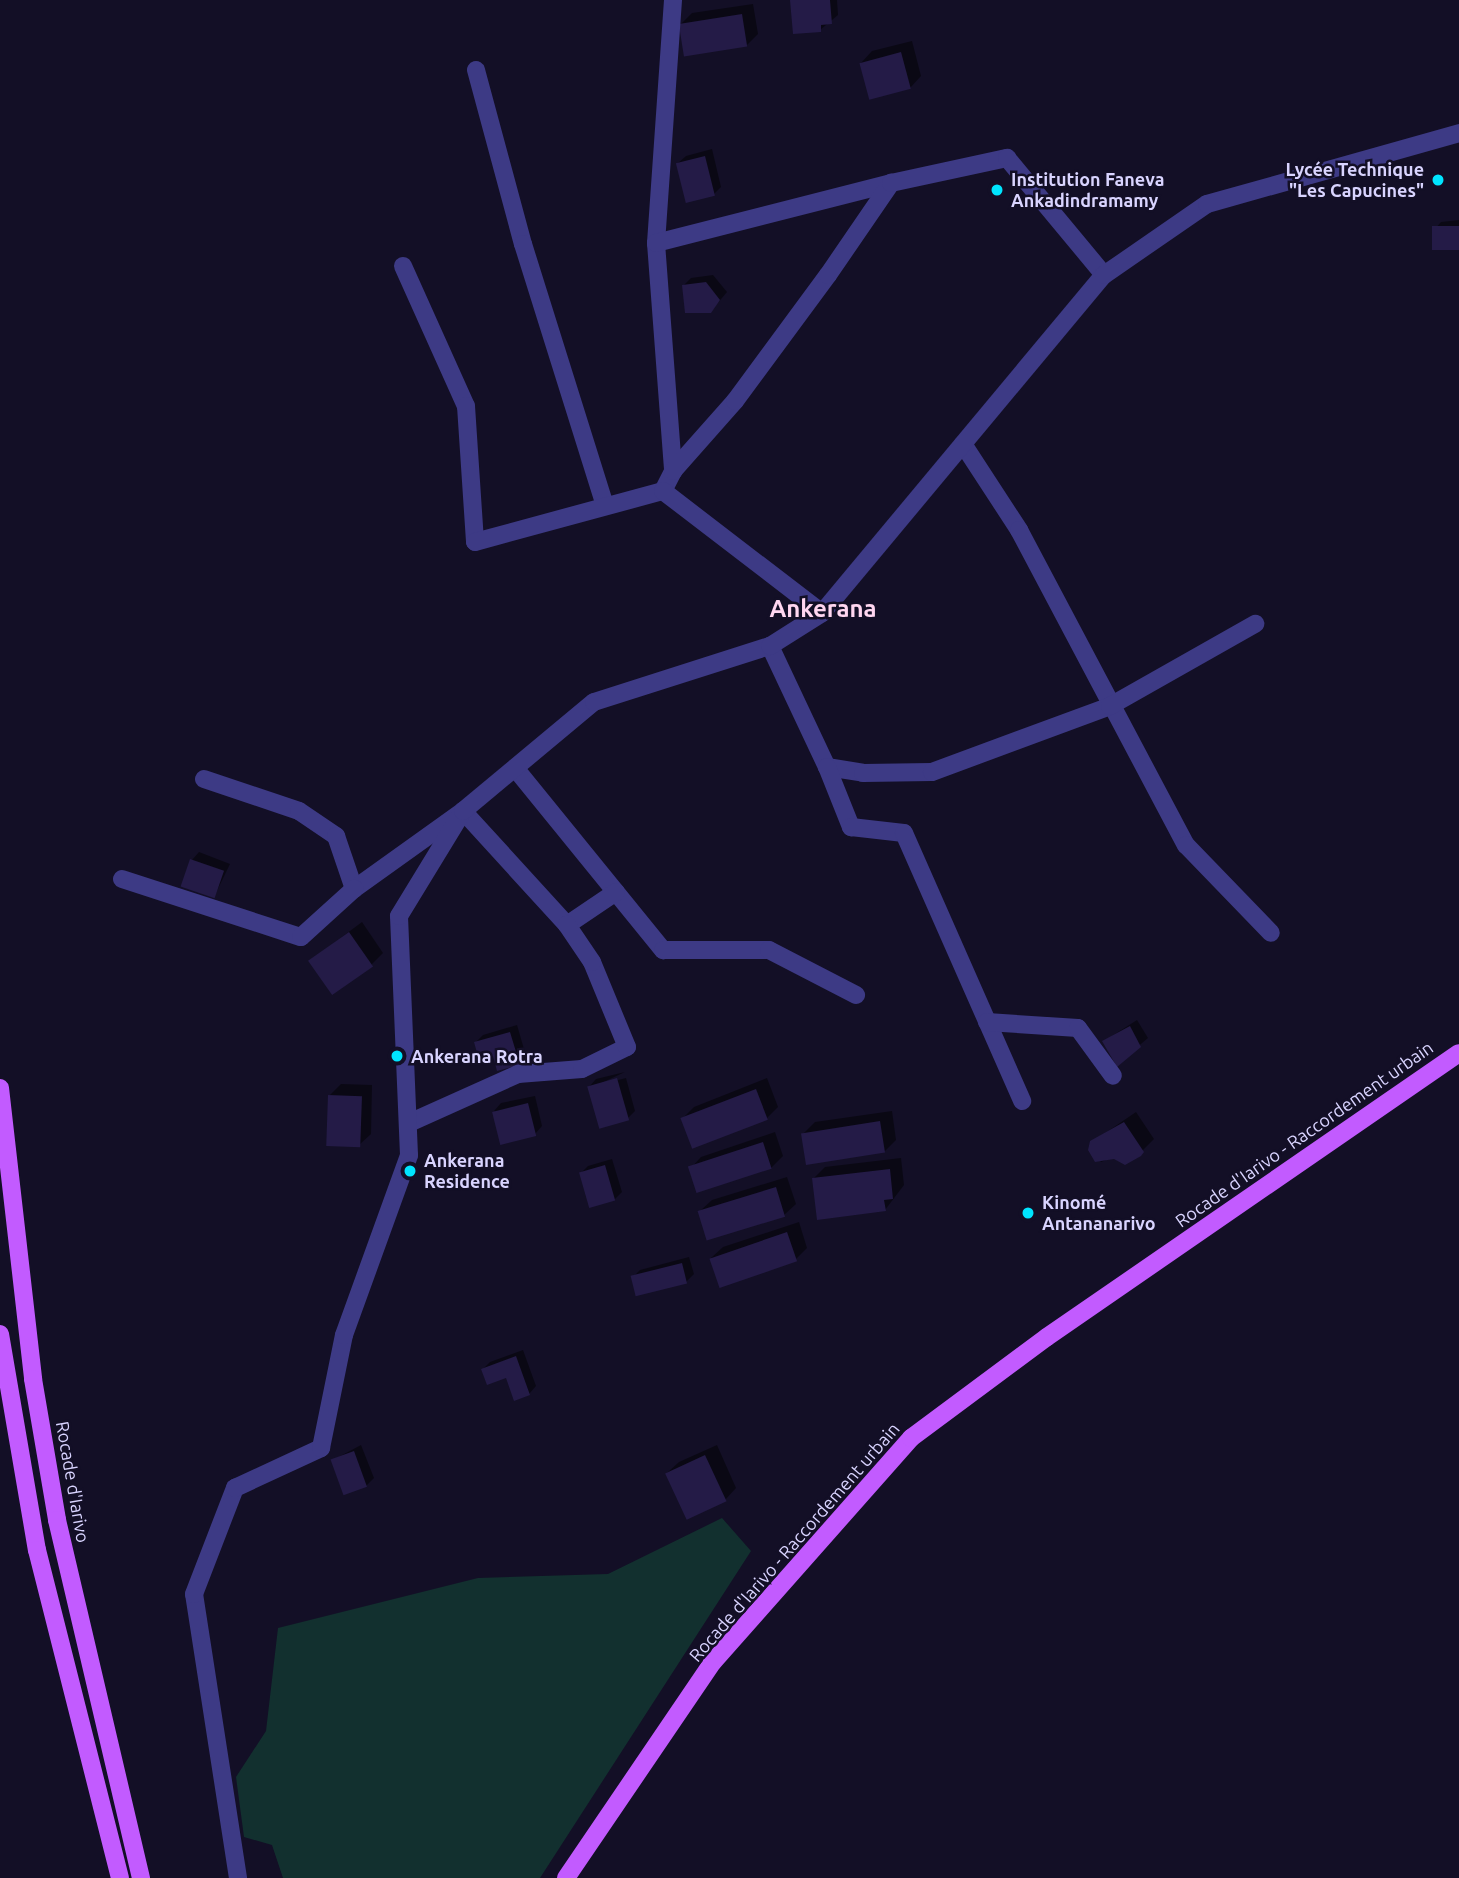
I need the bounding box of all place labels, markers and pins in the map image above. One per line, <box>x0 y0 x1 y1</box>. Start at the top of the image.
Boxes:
place label: Lycée Technique "Les Capucines" <box>1285 159 1424 202</box>
place label: Institution Faneva Ankadindramamy <box>1011 169 1164 212</box>
marker: Lycée Technique "Les Capucines" <box>1430 172 1446 188</box>
marker: Institution Faneva Ankadindramamy <box>989 182 1005 198</box>
place label: Ankerana Rotra <box>411 1045 543 1067</box>
marker: Ankerana Rotra <box>389 1048 405 1064</box>
place label: Ankerana Residence <box>424 1150 510 1192</box>
marker: Ankerana Residence <box>402 1163 418 1179</box>
place label: Kinomé Antananarivo <box>1042 1192 1155 1234</box>
marker: Kinomé Antananarivo <box>1020 1205 1036 1221</box>

